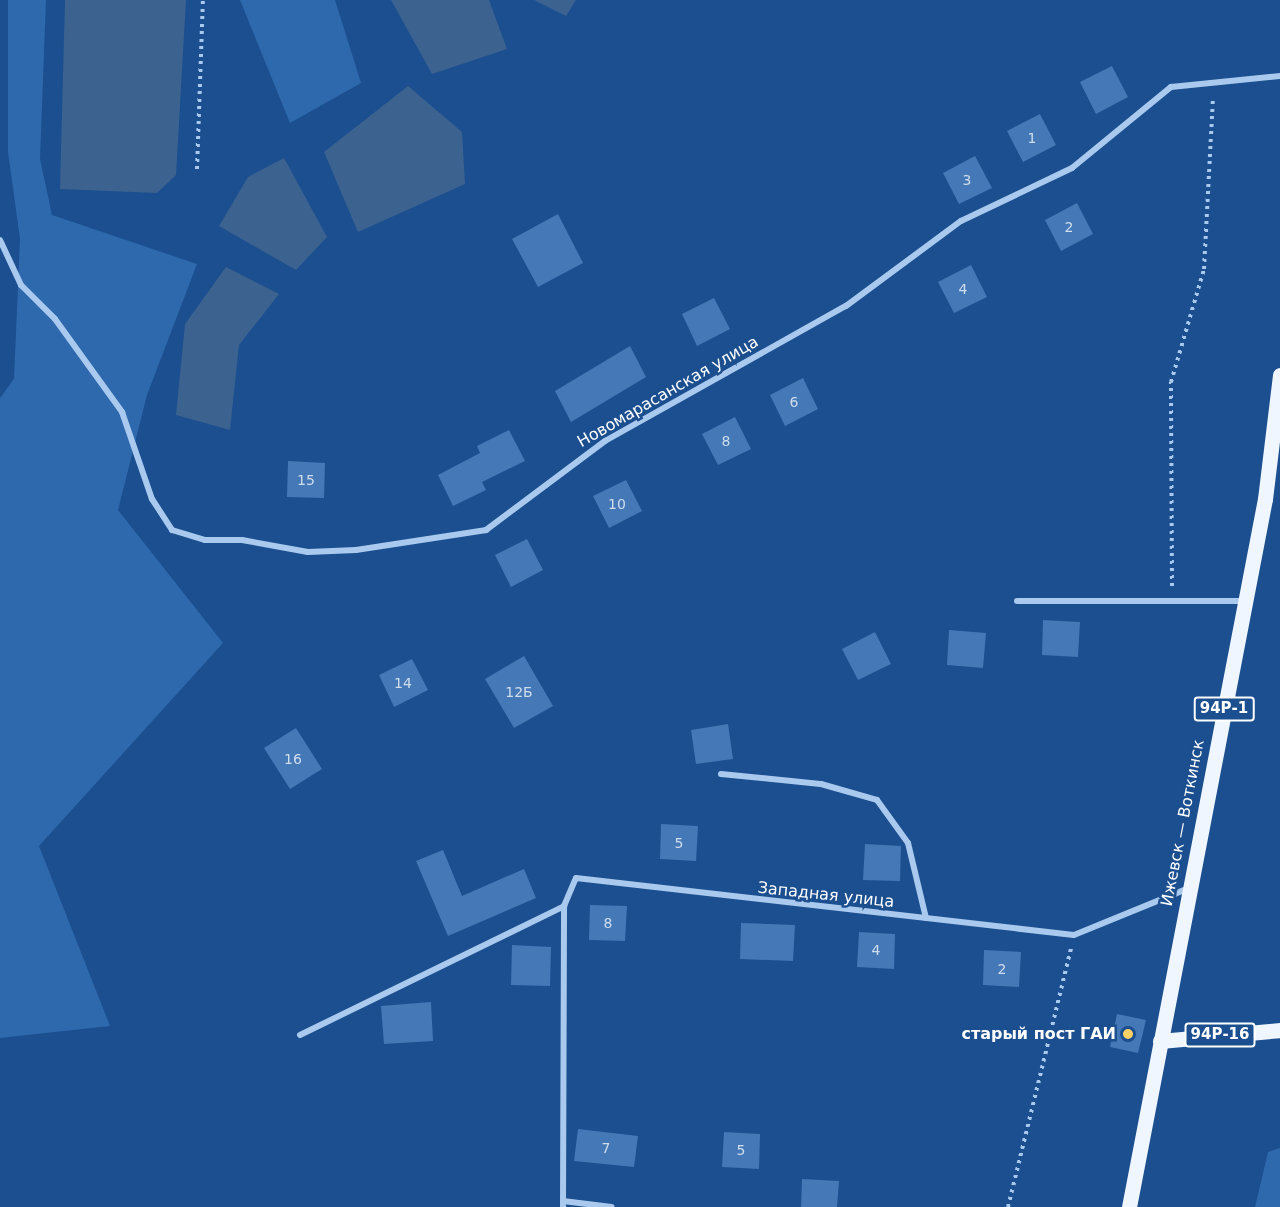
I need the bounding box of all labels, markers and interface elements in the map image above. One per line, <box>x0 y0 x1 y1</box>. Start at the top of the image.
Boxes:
house number: 1 <box>1028 130 1036 146</box>
house number: 3 <box>963 172 971 188</box>
house number: 2 <box>1065 219 1073 235</box>
house number: 4 <box>959 281 967 297</box>
street label: Новомарасанская улица <box>574 332 762 452</box>
house number: 6 <box>790 394 798 410</box>
house number: 8 <box>722 433 730 449</box>
house number: 15 <box>297 472 315 488</box>
house number: 10 <box>608 496 626 512</box>
house number: 14 <box>394 675 412 691</box>
house number: 12Б <box>505 684 533 700</box>
road number: 94Р-1 <box>1192 697 1256 721</box>
street label: Ижевск — Воткинск <box>1157 738 1209 908</box>
house number: 16 <box>284 751 302 767</box>
house number: 5 <box>675 835 683 851</box>
street label: Западная улица <box>757 878 895 912</box>
house number: 8 <box>604 915 612 931</box>
house number: 4 <box>872 942 880 958</box>
house number: 2 <box>998 961 1006 977</box>
road number: 94Р-16 <box>1184 1023 1256 1047</box>
place label: старый пост ГАИ <box>961 1024 1116 1044</box>
marker: старый пост ГАИ <box>1121 1027 1135 1041</box>
house number: 7 <box>602 1140 610 1156</box>
house number: 5 <box>737 1142 745 1158</box>

